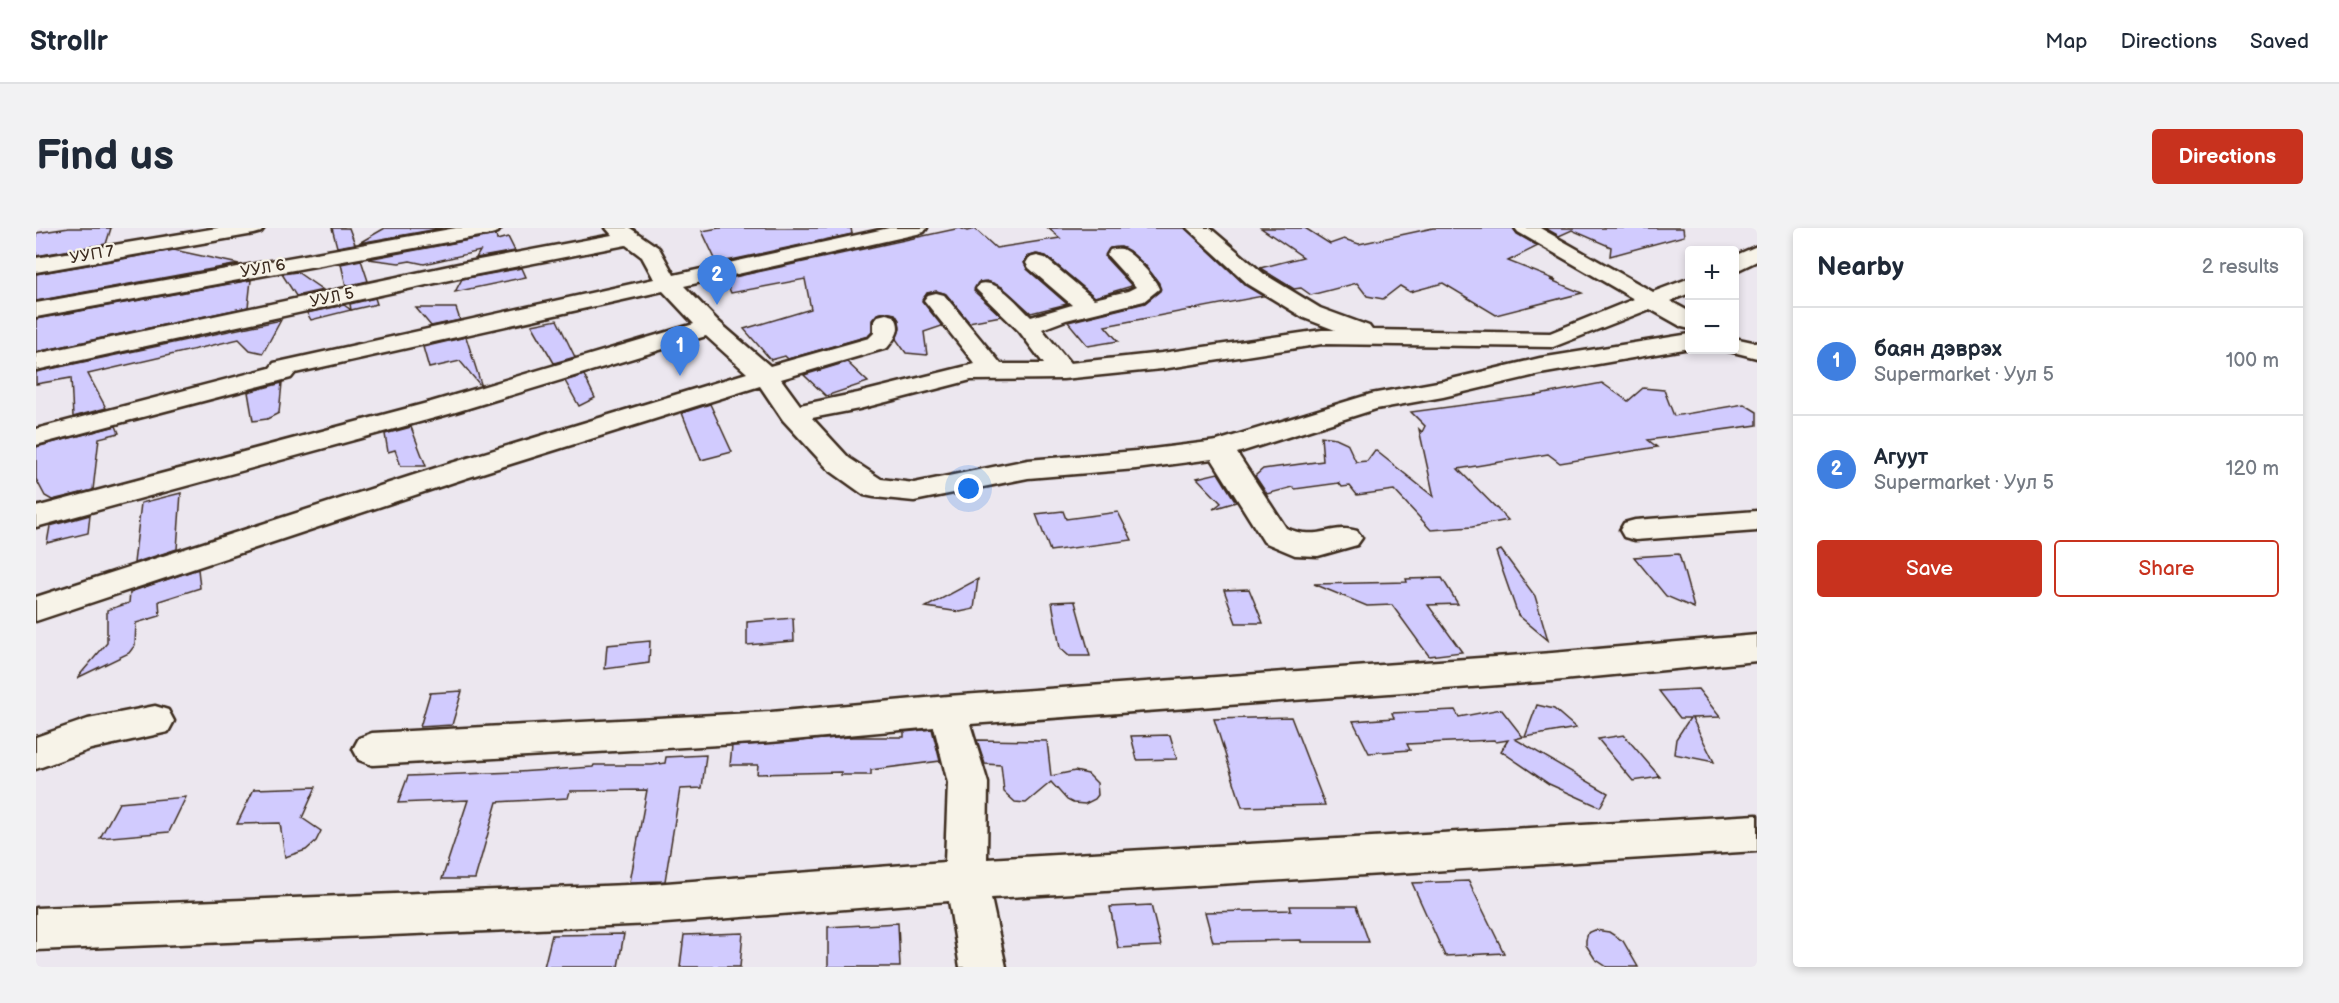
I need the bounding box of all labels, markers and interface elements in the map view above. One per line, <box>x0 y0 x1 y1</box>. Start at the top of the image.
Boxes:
text: Strollr <box>30 25 108 58</box>
text: Map <box>2045 29 2088 54</box>
text: Directions <box>2121 29 2217 54</box>
text: Saved <box>2250 29 2309 54</box>
button: Directions <box>2152 129 2303 184</box>
text: Find us <box>36 131 174 182</box>
street label: УУП 7 <box>68 242 116 268</box>
map controls <box>1685 246 1739 354</box>
button: + <box>1685 246 1739 300</box>
text: Nearby <box>1817 252 1904 283</box>
text: 2 results <box>2202 255 2279 279</box>
street label: УУЛ 6 <box>239 256 287 282</box>
pin: 2 <box>698 256 736 305</box>
street label: УУЛ 5 <box>308 284 356 312</box>
button: − <box>1685 300 1739 354</box>
pin: 1 <box>660 326 700 376</box>
text: баян дэврэх <box>1874 336 2002 363</box>
text: 1 <box>1832 349 1841 373</box>
text: 100 m <box>2226 349 2279 373</box>
text: Supermarket · Уул 5 <box>1874 363 2054 387</box>
text: Агуут <box>1874 444 1928 471</box>
text: 2 <box>1831 457 1842 481</box>
text: 120 m <box>2226 457 2279 481</box>
text: Supermarket · Уул 5 <box>1874 471 2054 495</box>
your location <box>954 474 983 503</box>
button: Save <box>1817 540 2042 597</box>
button: Share <box>2054 540 2279 597</box>

